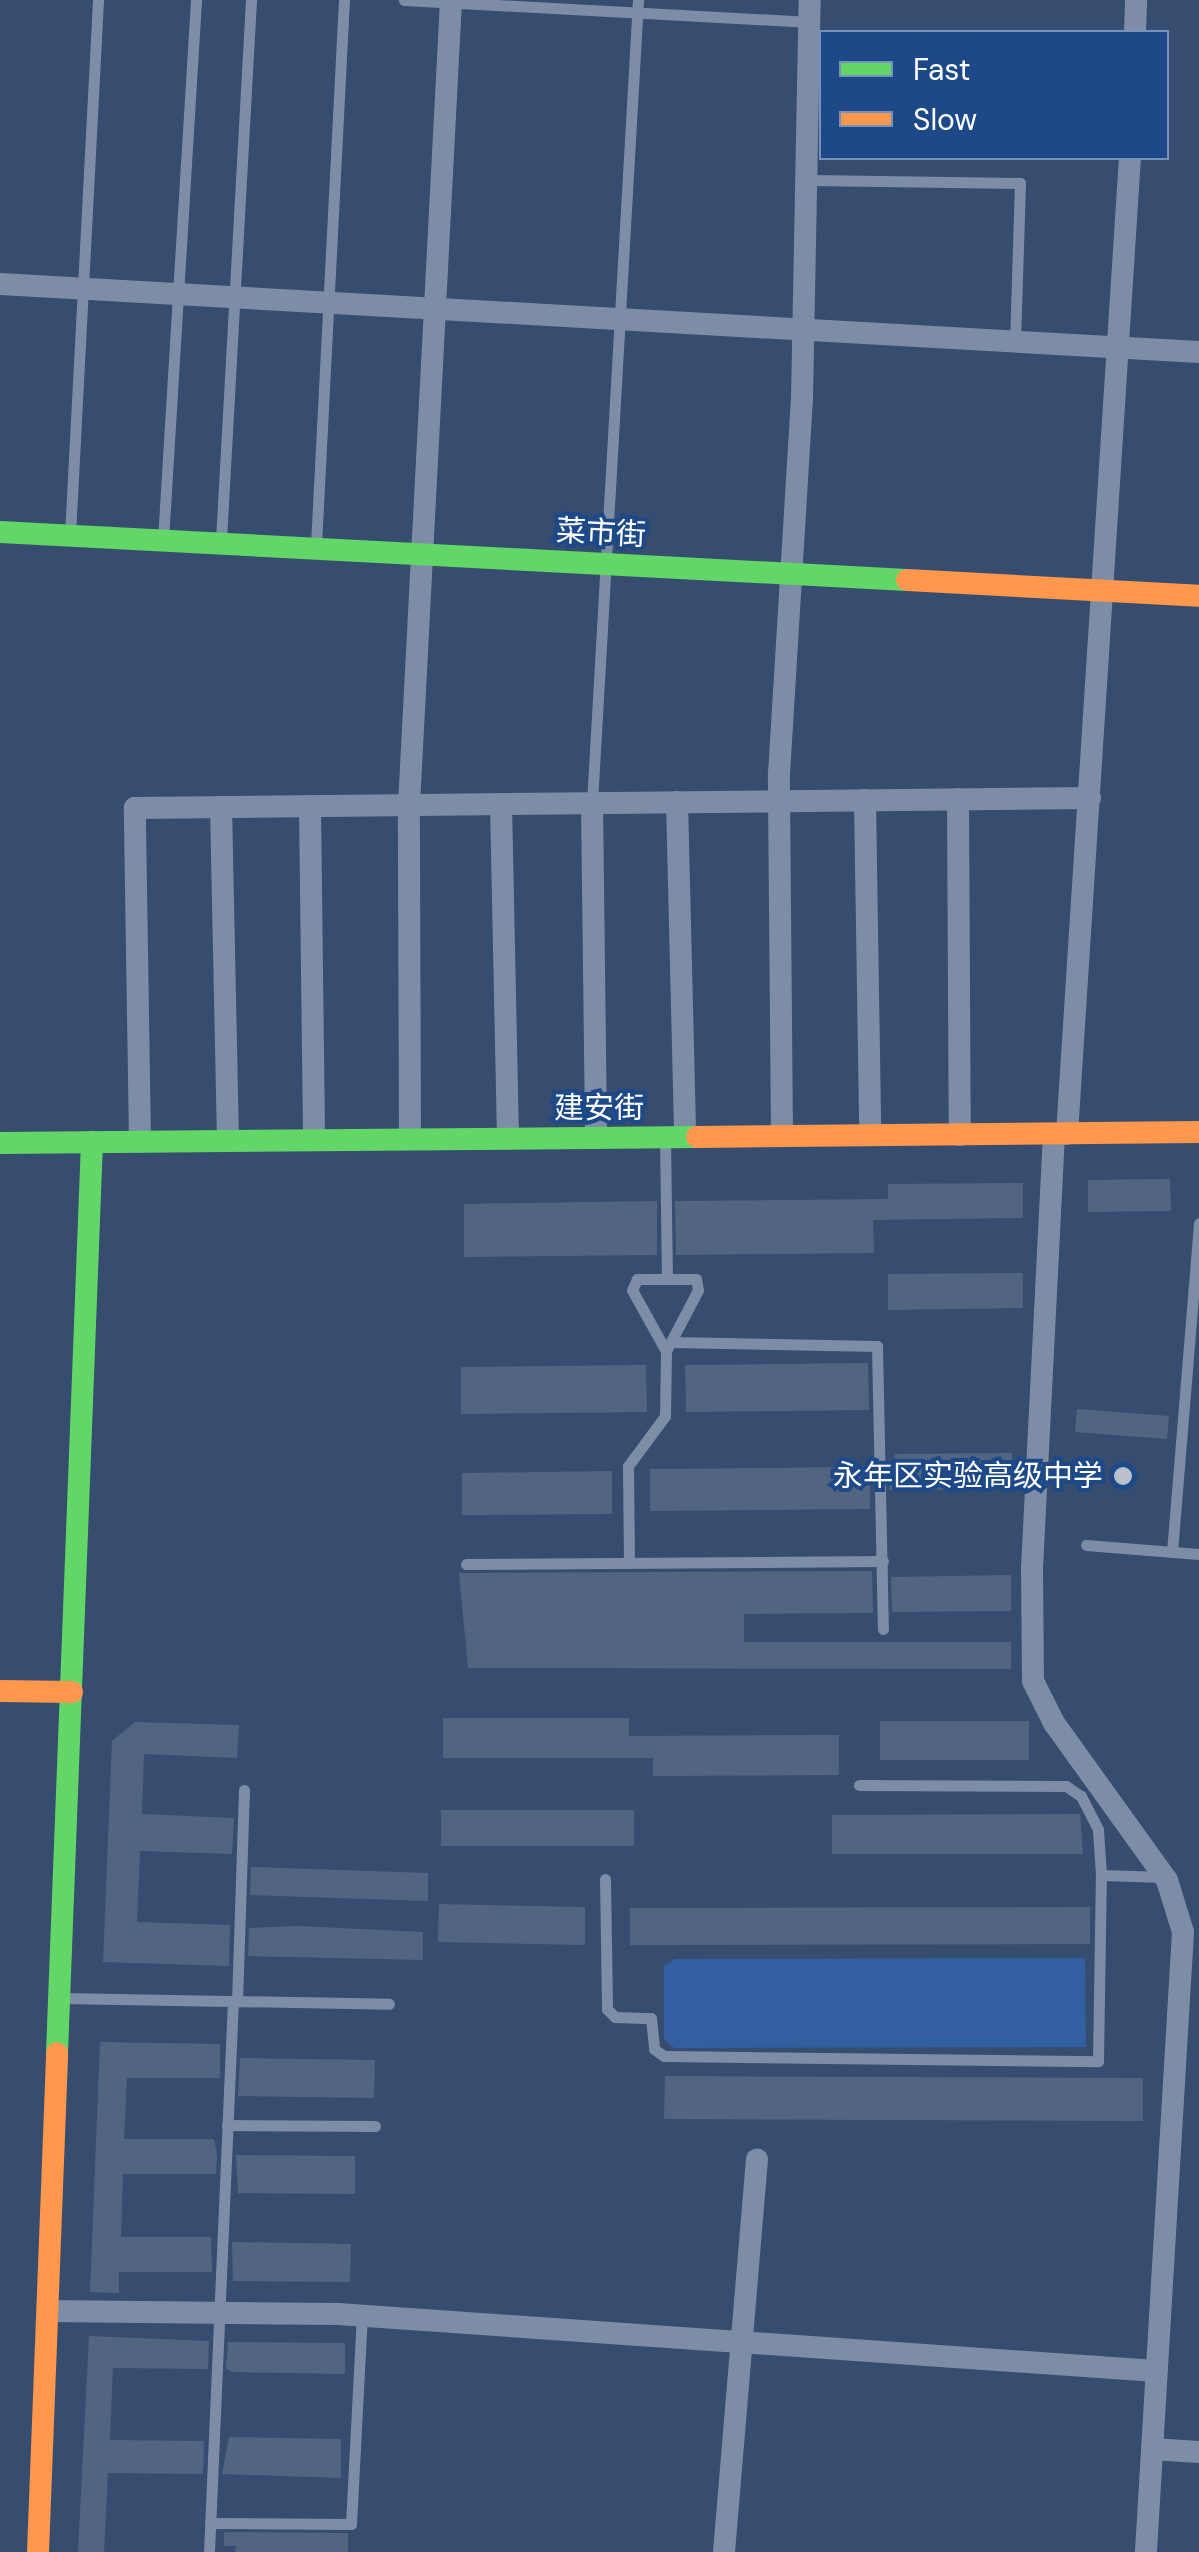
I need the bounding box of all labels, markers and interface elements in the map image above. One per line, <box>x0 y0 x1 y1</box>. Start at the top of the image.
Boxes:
legend <box>819 30 1169 160</box>
text: Fast <box>913 50 971 89</box>
text: Slow <box>913 100 977 139</box>
street label: 菜市街 <box>555 513 647 553</box>
street label: 建安街 <box>554 1090 644 1126</box>
place label: 永年区实验高级中学 <box>833 1458 1103 1494</box>
marker: 永年区实验高级中学 <box>1112 1465 1134 1487</box>

